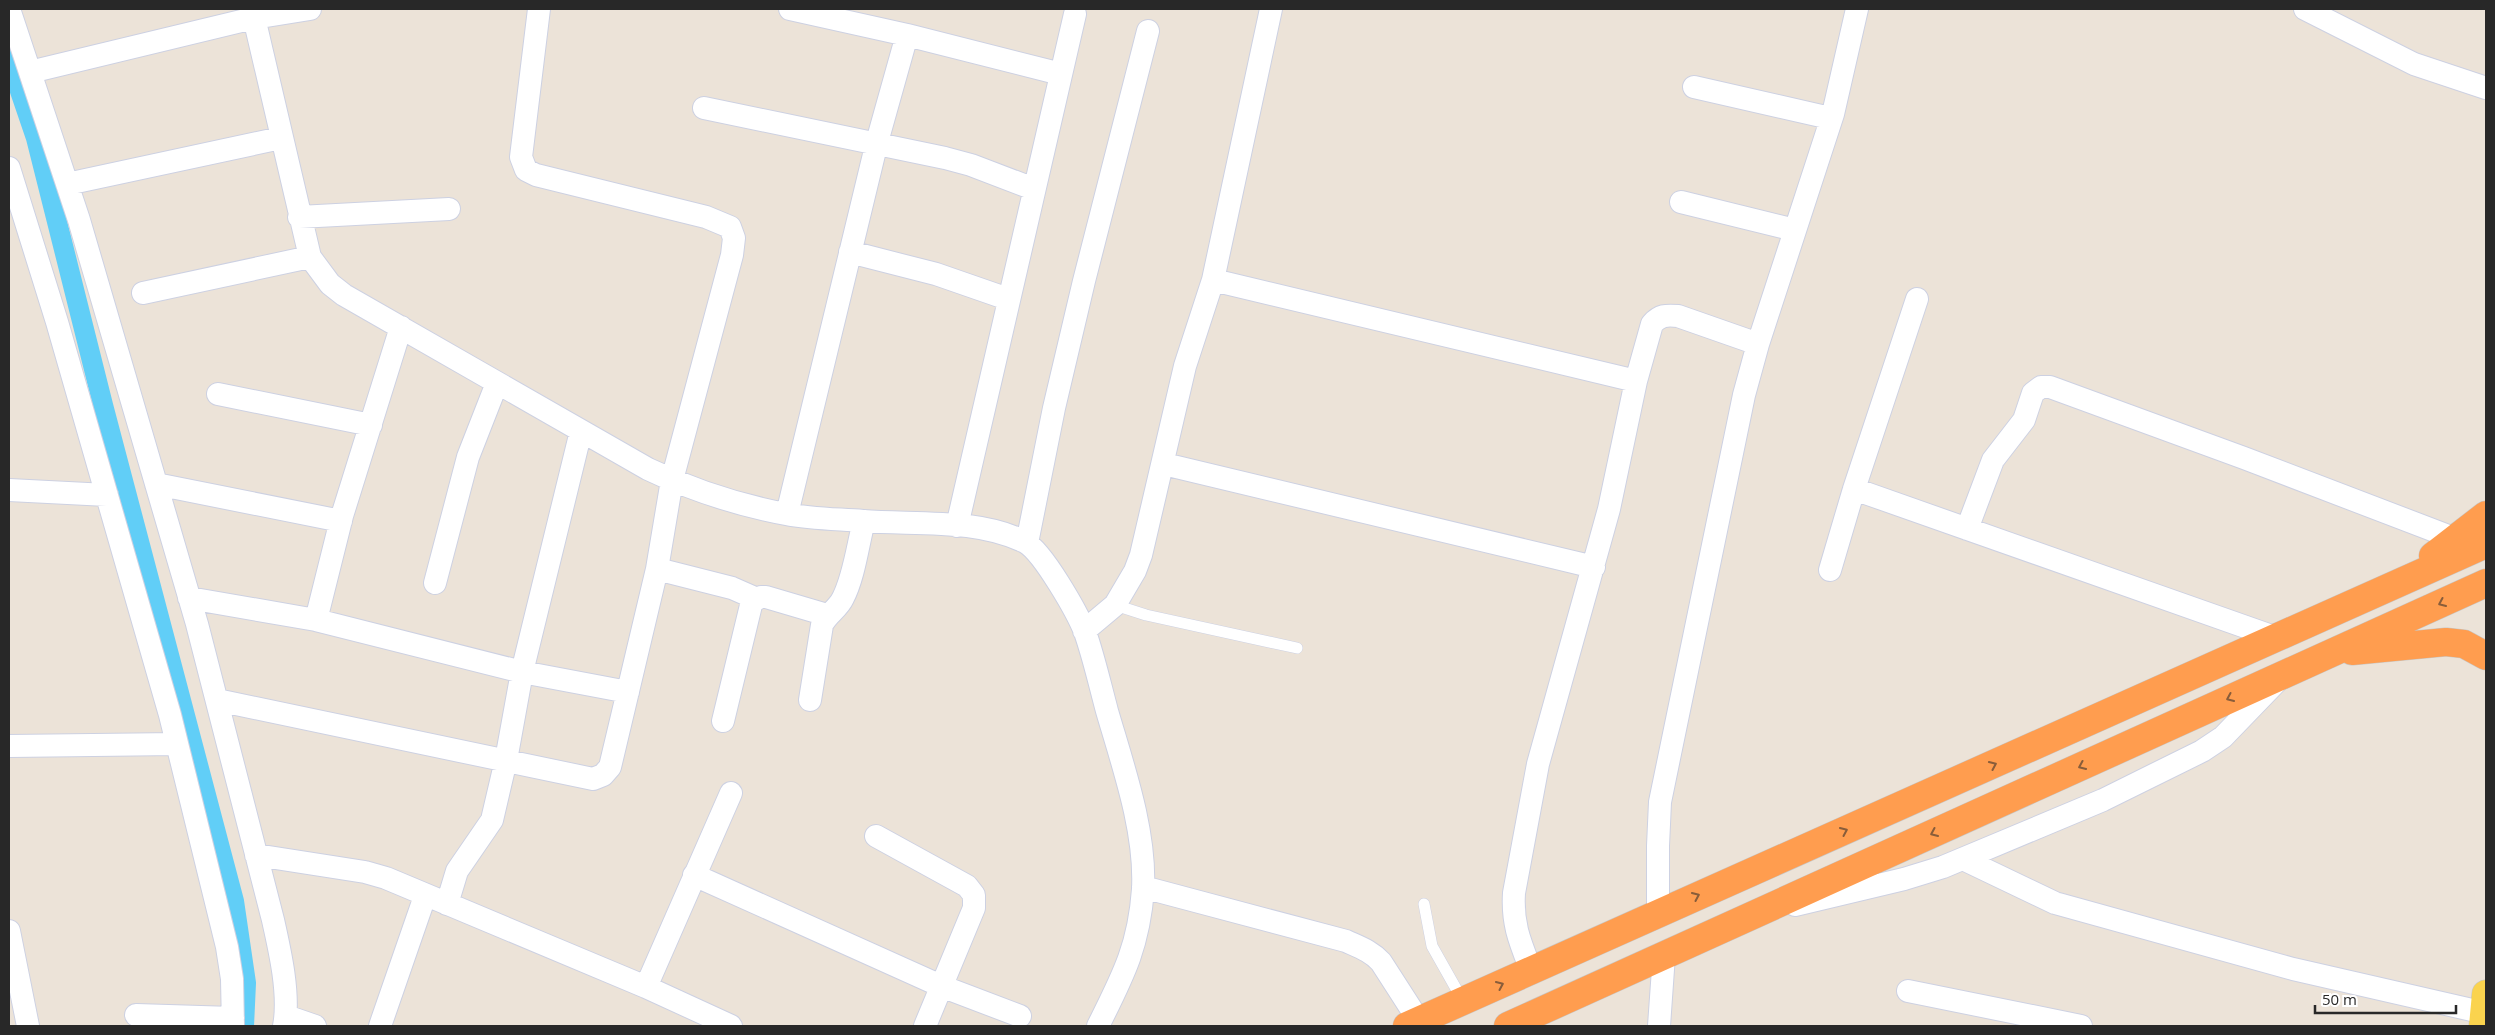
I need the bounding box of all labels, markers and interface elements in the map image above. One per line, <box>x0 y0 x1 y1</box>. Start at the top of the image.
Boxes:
one-way arrow <box>2438 596 2447 607</box>
one-way arrow <box>2226 692 2235 703</box>
one-way arrow <box>2078 759 2087 770</box>
one-way arrow <box>1988 760 1997 771</box>
one-way arrow <box>1839 826 1848 837</box>
one-way arrow <box>1930 826 1939 837</box>
one-way arrow <box>1691 892 1700 903</box>
one-way arrow <box>1495 980 1504 991</box>
scale bar <box>2315 982 2456 1014</box>
text: 50 m <box>2322 989 2357 1009</box>

